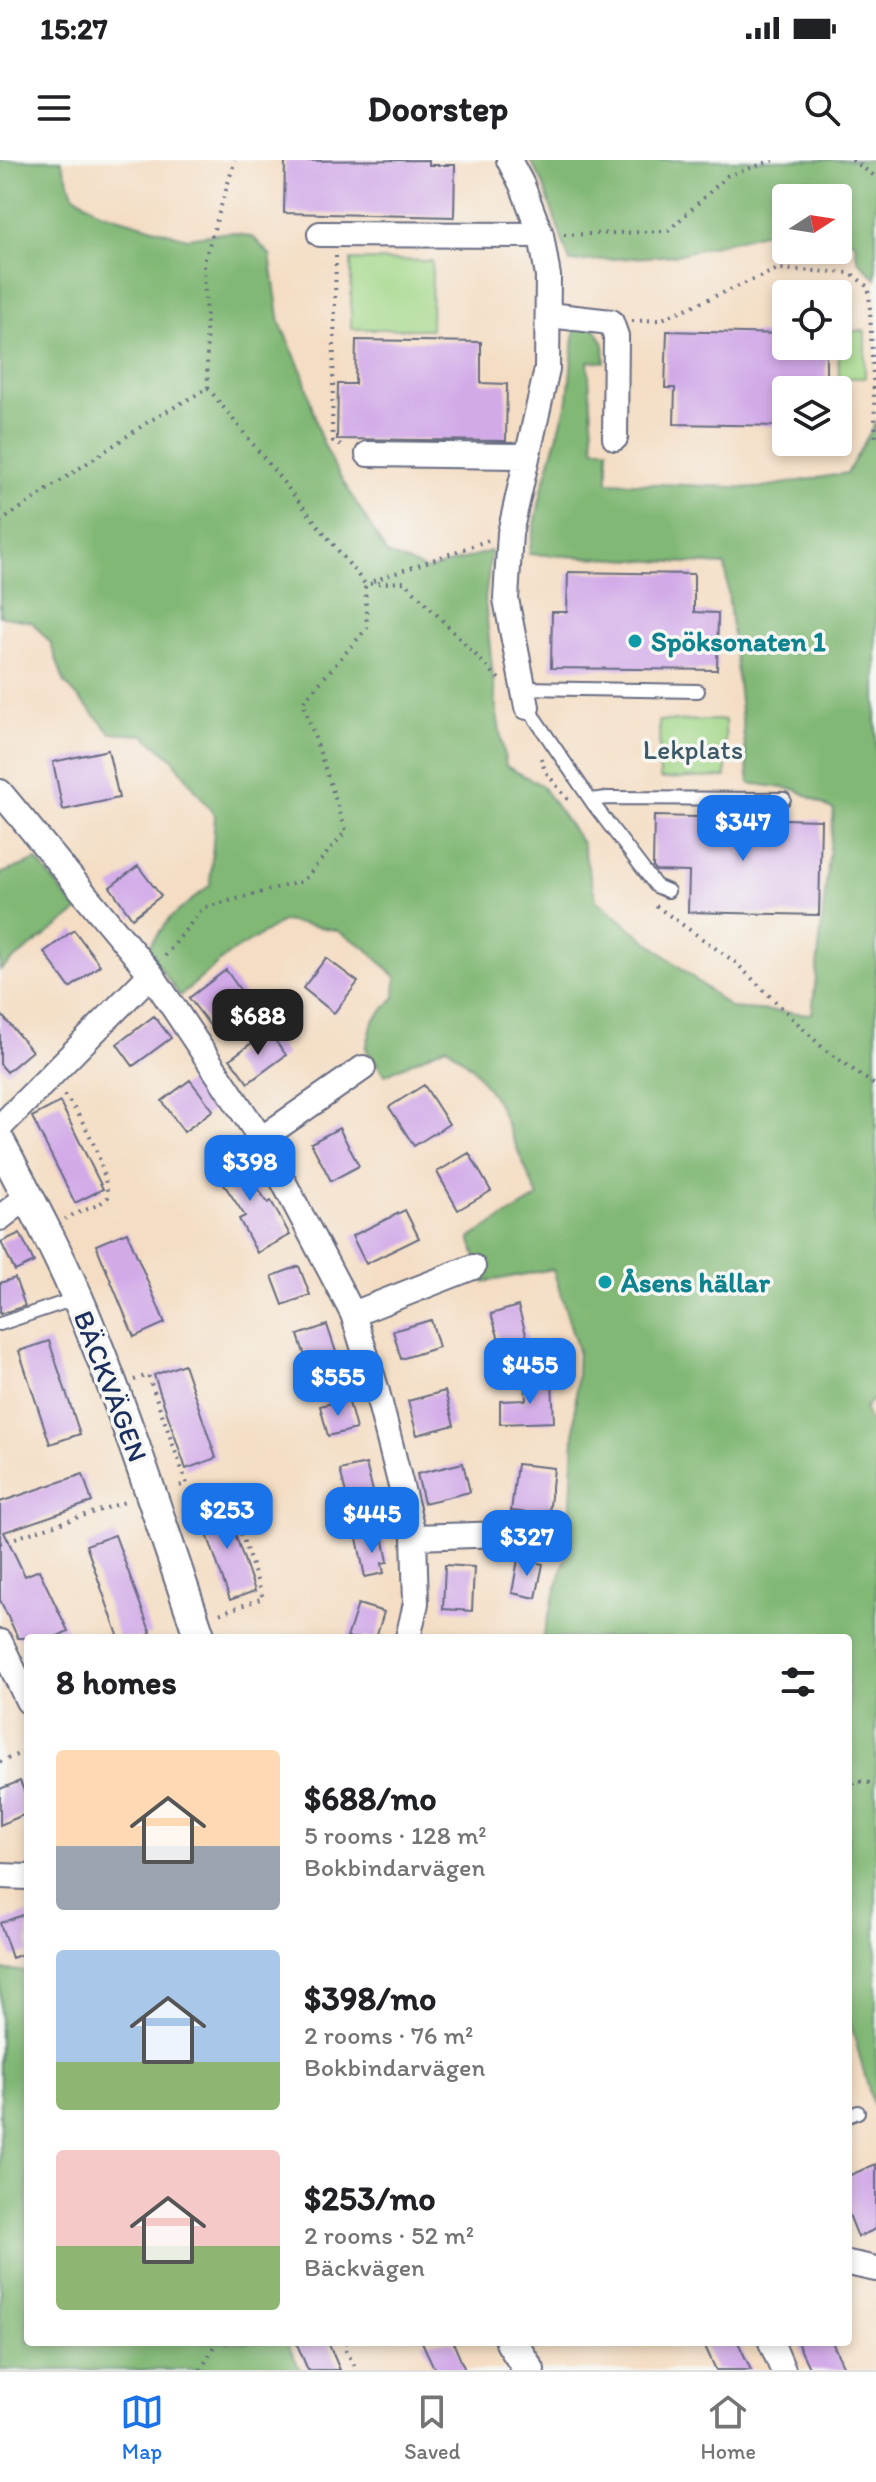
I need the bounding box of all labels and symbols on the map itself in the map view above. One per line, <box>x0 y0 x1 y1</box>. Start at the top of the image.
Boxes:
north arrow <box>772 184 852 264</box>
place label: Spöksonaten 1 <box>651 624 826 658</box>
marker: Spöksonaten 1 <box>626 632 644 650</box>
park label: Lekplats <box>643 732 743 766</box>
pin: $347 <box>696 795 790 863</box>
pin: $688 <box>211 989 305 1057</box>
pin: $398 <box>203 1135 297 1203</box>
place label: Åsens hällar <box>620 1265 771 1299</box>
marker: Åsens hällar <box>596 1273 614 1291</box>
street label: BÄCKVÄGEN <box>67 1306 155 1466</box>
pin: $455 <box>483 1338 577 1406</box>
pin: $555 <box>291 1350 385 1418</box>
pin: $253 <box>180 1483 274 1551</box>
pin: $445 <box>325 1487 419 1555</box>
pin: $327 <box>480 1510 574 1578</box>

